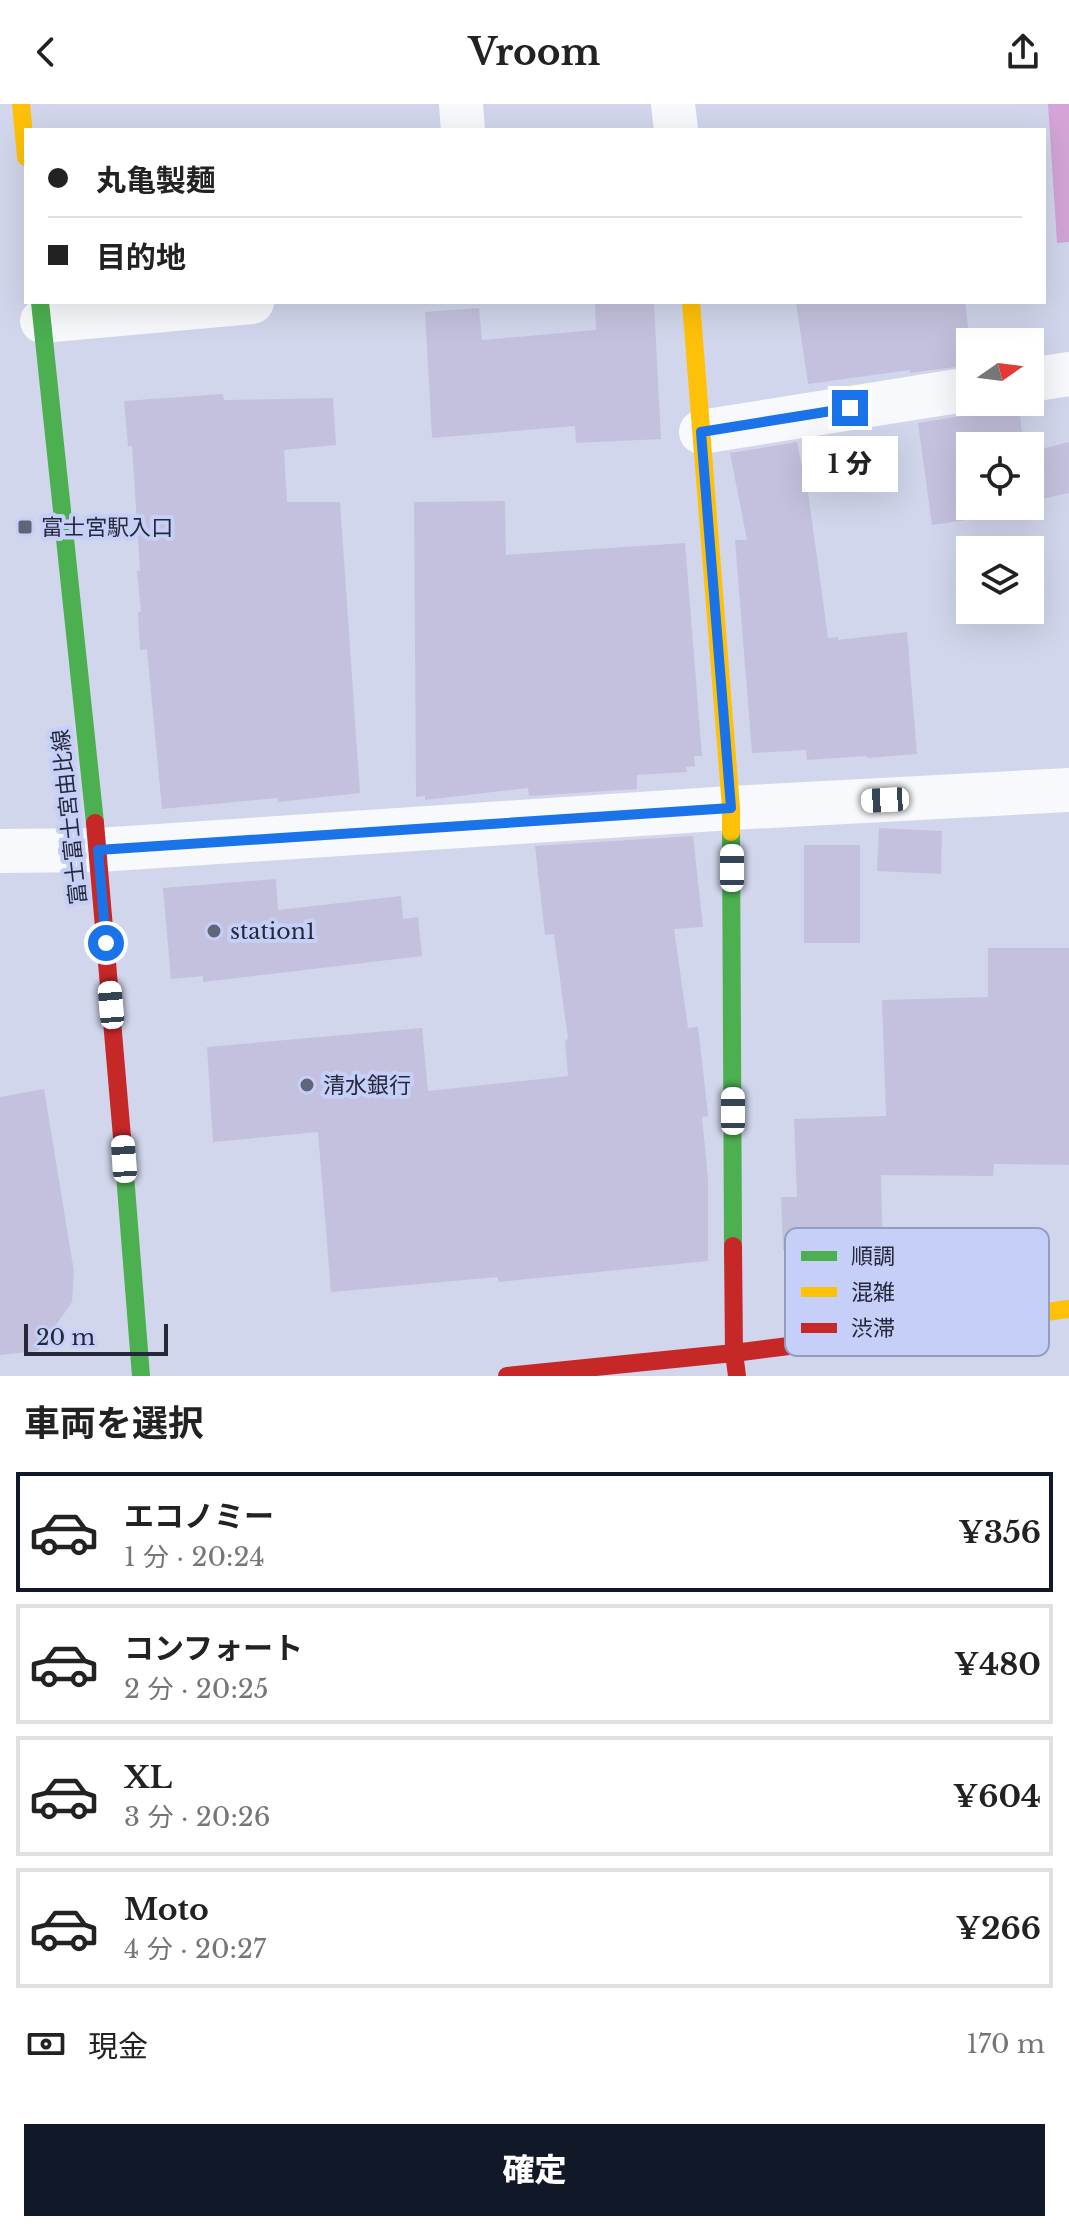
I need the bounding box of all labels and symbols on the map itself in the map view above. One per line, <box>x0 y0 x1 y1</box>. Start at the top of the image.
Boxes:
north arrow <box>956 328 1044 416</box>
route end <box>832 390 868 426</box>
callout: 1 分 <box>802 436 898 492</box>
place label: 富士宮駅入口 <box>41 514 173 541</box>
marker: 富士宮駅入口 <box>16 518 34 536</box>
street label: 富士富士宮由比線 <box>47 728 92 906</box>
car <box>860 787 910 813</box>
car <box>720 844 744 892</box>
place label: station1 <box>230 918 316 945</box>
marker: station1 <box>205 922 223 940</box>
route start <box>88 925 124 961</box>
car <box>97 980 125 1030</box>
place label: 清水銀行 <box>323 1072 411 1099</box>
marker: 清水銀行 <box>298 1076 316 1094</box>
car <box>721 1087 745 1135</box>
car <box>110 1134 138 1184</box>
legend <box>785 1228 1049 1356</box>
text: 順調 <box>851 1243 895 1270</box>
text: 混雑 <box>851 1279 895 1306</box>
text: 渋滞 <box>851 1315 895 1342</box>
scale bar <box>24 1320 168 1356</box>

